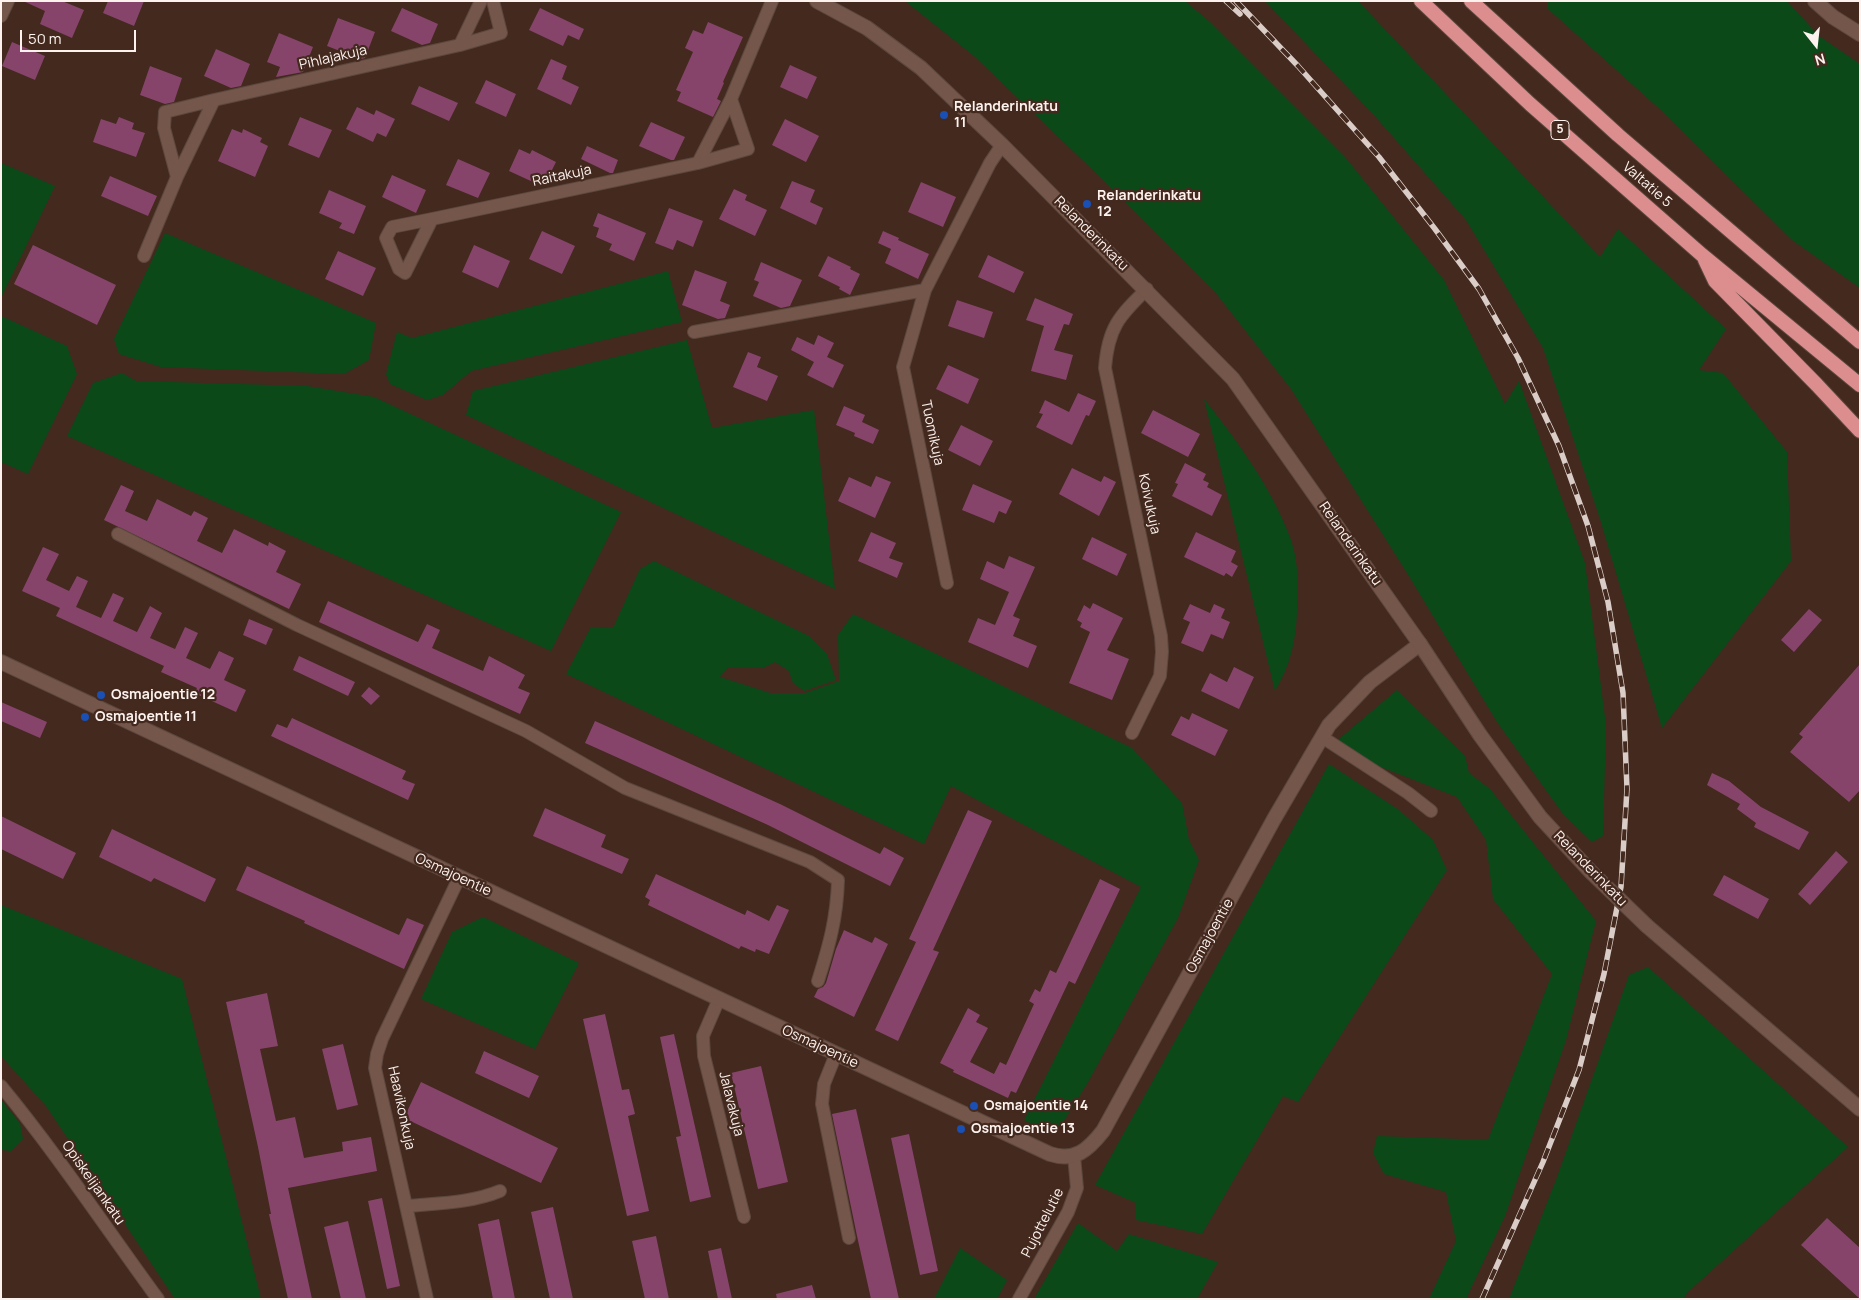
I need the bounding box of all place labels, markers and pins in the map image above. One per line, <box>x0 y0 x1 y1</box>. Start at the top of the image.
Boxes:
place label: Relanderinkatu 11 <box>954 99 1058 132</box>
marker: Relanderinkatu 11 <box>938 109 950 121</box>
place label: Relanderinkatu 12 <box>1097 188 1201 220</box>
marker: Relanderinkatu 12 <box>1081 198 1093 210</box>
place label: Osmajoentie 12 <box>111 687 215 703</box>
marker: Osmajoentie 12 <box>95 689 107 701</box>
place label: Osmajoentie 11 <box>95 709 197 725</box>
marker: Osmajoentie 11 <box>79 711 91 723</box>
place label: Osmajoentie 14 <box>984 1098 1088 1114</box>
marker: Osmajoentie 14 <box>968 1100 980 1112</box>
place label: Osmajoentie 13 <box>971 1121 1075 1137</box>
marker: Osmajoentie 13 <box>955 1123 967 1135</box>

